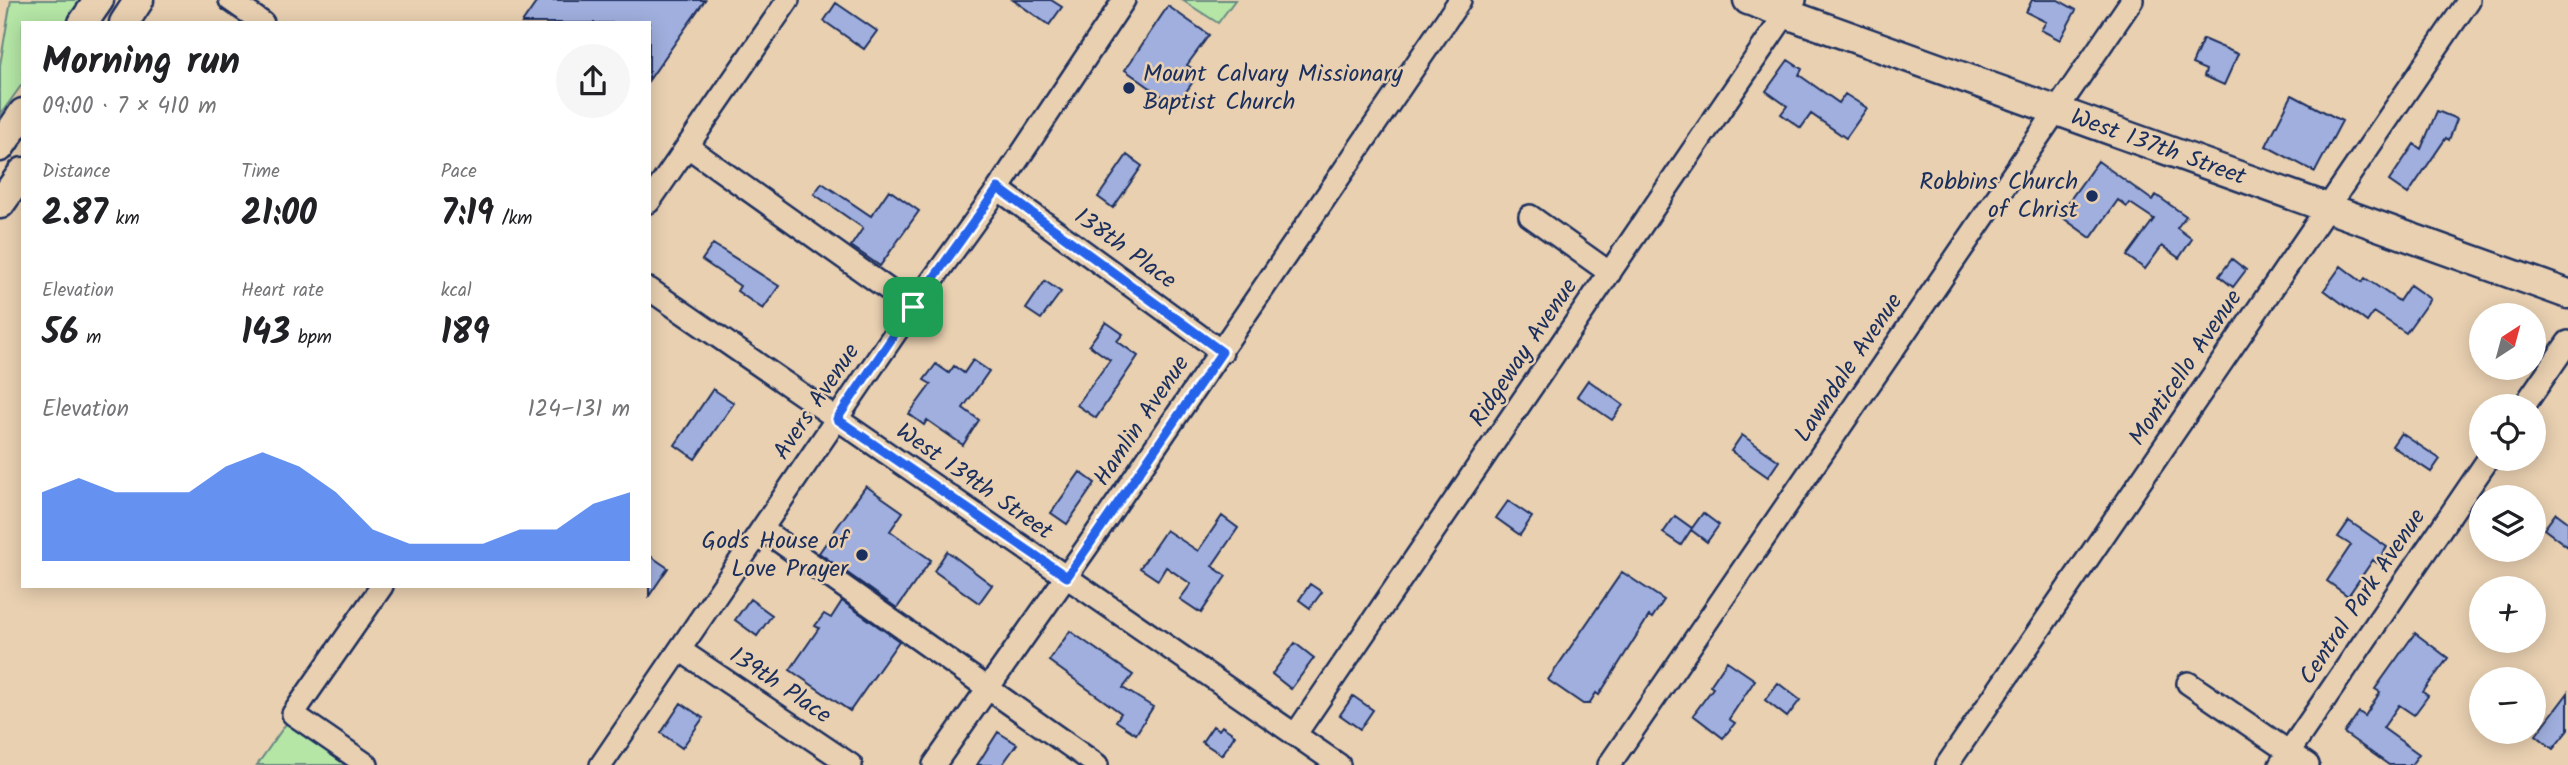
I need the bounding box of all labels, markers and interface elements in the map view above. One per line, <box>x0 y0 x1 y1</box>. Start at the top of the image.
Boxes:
text: Morning run <box>42 33 240 93</box>
button: share <box>556 44 630 118</box>
place label: Mount Calvary Missionary Baptist Church <box>1143 55 1403 122</box>
marker: Mount Calvary Missionary Baptist Church <box>1121 80 1137 96</box>
text: 09:00 · 7 × 410 m <box>42 89 216 125</box>
street label: West 137th Street <box>2065 98 2252 197</box>
text: Distance <box>42 157 110 187</box>
text: Time <box>241 157 280 187</box>
text: Pace <box>441 157 477 187</box>
place label: Robbins Church of Christ <box>1919 163 2079 230</box>
text: 2.87 <box>42 187 108 243</box>
text: 21:00 <box>241 187 317 243</box>
text: 7:19 <box>441 187 494 243</box>
marker: Robbins Church of Christ <box>2084 188 2100 204</box>
street label: 138th Place <box>1065 198 1185 300</box>
text: km <box>108 204 140 234</box>
text: /km <box>494 204 532 234</box>
street label: Ridgeway Avenue <box>1460 270 1589 436</box>
text: Elevation <box>42 276 114 306</box>
text: Heart rate <box>241 276 324 306</box>
text: kcal <box>441 276 472 306</box>
pin <box>883 277 943 337</box>
street label: Monticello Avenue <box>2119 281 2253 454</box>
street label: Lawndale Avenue <box>1784 285 1914 451</box>
icon: arrive <box>894 288 932 326</box>
north arrow <box>2469 303 2546 380</box>
map controls <box>2469 303 2546 744</box>
text: 56 <box>42 306 79 362</box>
text: 143 <box>241 306 290 362</box>
text: 189 <box>441 306 490 362</box>
text: m <box>79 323 101 353</box>
text: bpm <box>290 323 332 353</box>
street label: Avers Avenue <box>763 335 871 468</box>
street label: Hamlin Avenue <box>1084 347 1201 495</box>
text: Elevation <box>42 392 129 428</box>
text: 124–131 m <box>528 392 630 428</box>
button: locate <box>2469 394 2546 471</box>
street label: West 139th Street <box>887 413 1061 551</box>
button: layers <box>2469 485 2546 562</box>
street label: Central Park Avenue <box>2289 501 2437 693</box>
place label: Gods House of Love Prayer <box>702 522 851 589</box>
marker: Gods House of Love Prayer <box>854 547 870 563</box>
button: + <box>2469 576 2546 653</box>
street label: 139th Place <box>721 637 839 735</box>
button: − <box>2469 667 2546 744</box>

